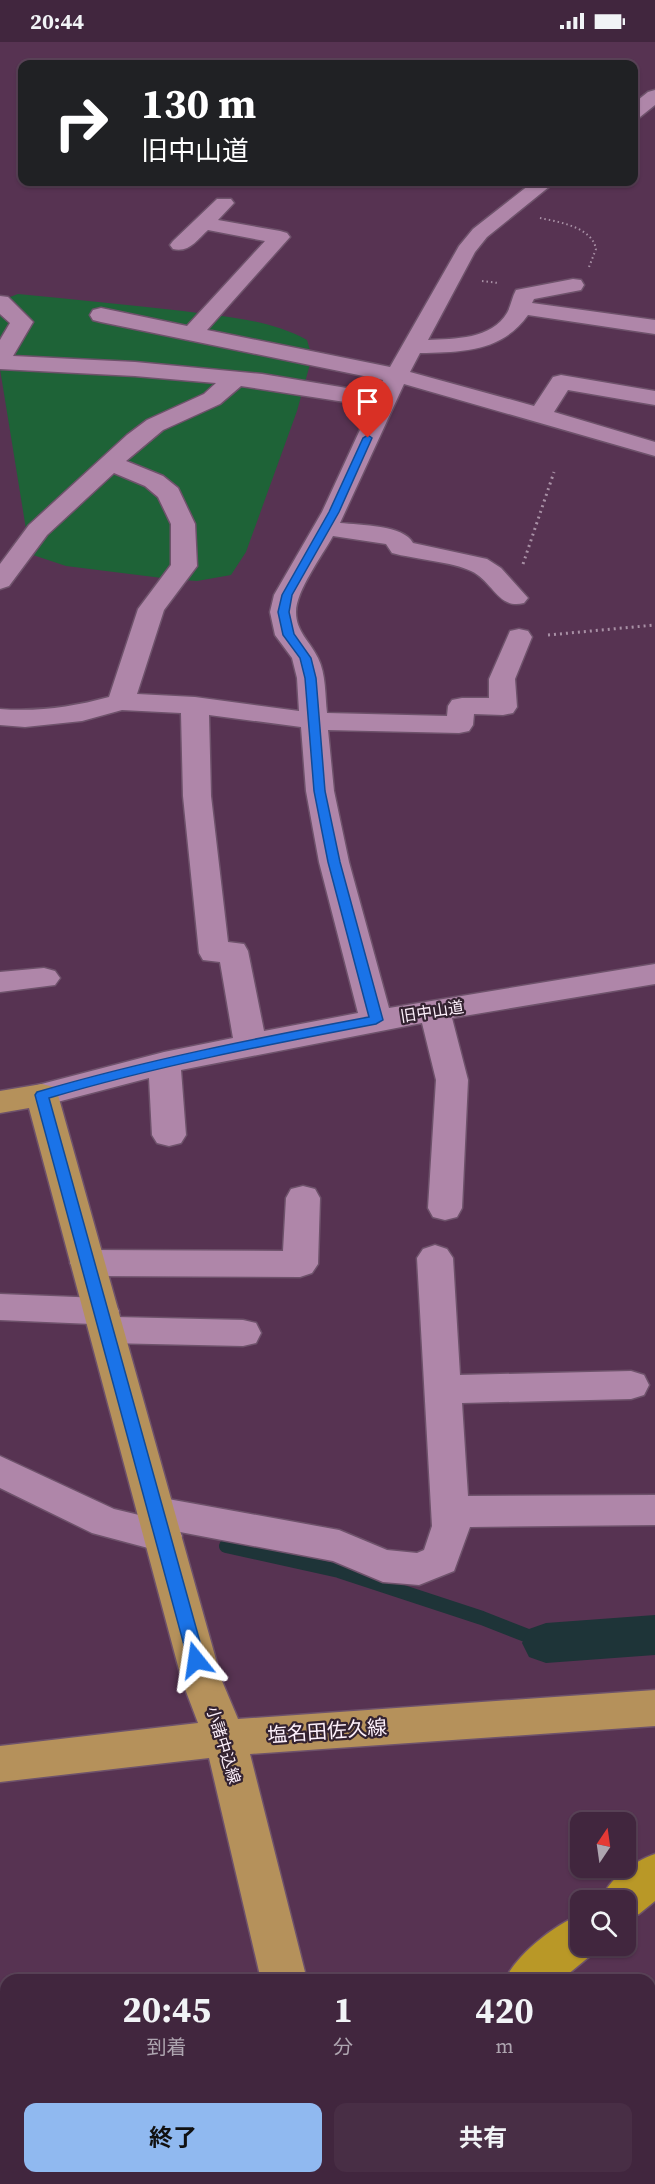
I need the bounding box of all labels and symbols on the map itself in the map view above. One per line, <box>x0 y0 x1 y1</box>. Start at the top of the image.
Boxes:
pin <box>342 376 393 438</box>
street label: 旧中山道 <box>399 995 465 1027</box>
position arrow <box>164 1628 228 1692</box>
street label: 小諸中込線 <box>202 1704 246 1786</box>
street label: 塩名田佐久線 <box>266 1713 388 1749</box>
north arrow <box>570 1812 636 1878</box>

